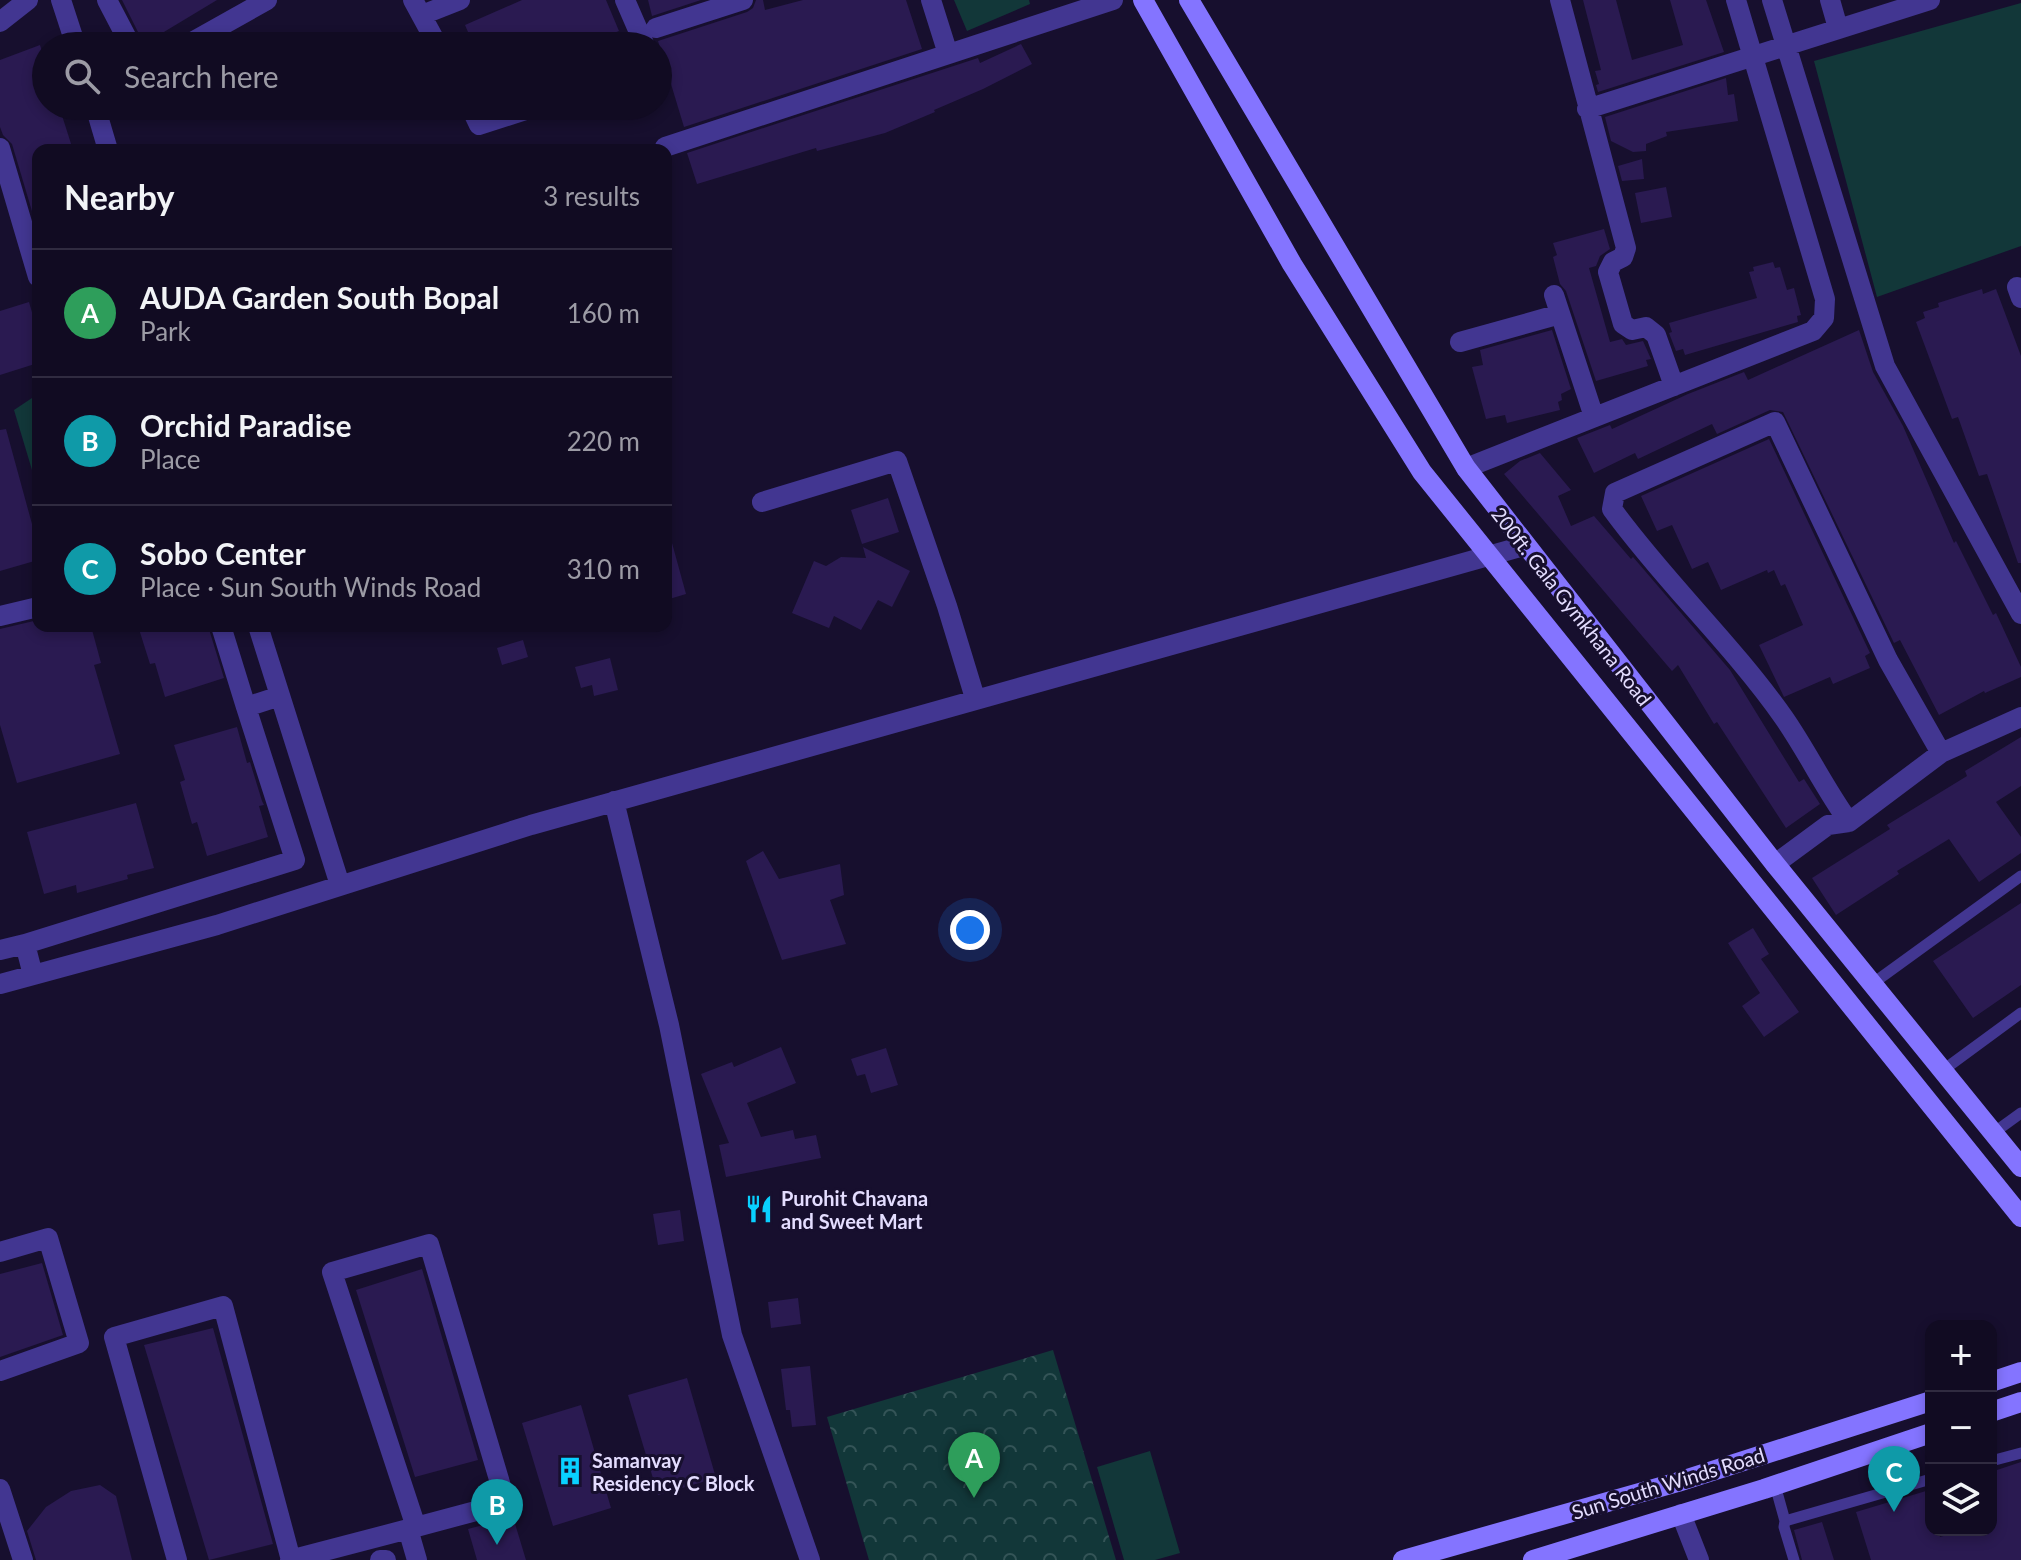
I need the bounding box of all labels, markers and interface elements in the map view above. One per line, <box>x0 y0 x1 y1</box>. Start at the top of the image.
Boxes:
search box <box>32 32 672 120</box>
icon: search <box>60 54 104 98</box>
text: Search here <box>124 58 279 94</box>
text: Nearby <box>64 176 175 217</box>
text: 3 results <box>543 180 640 212</box>
text: AUDA Garden South Bopal <box>140 279 499 315</box>
text: A <box>81 297 99 329</box>
text: 160 m <box>567 297 640 329</box>
text: Park <box>140 315 191 347</box>
text: Orchid Paradise <box>140 407 351 443</box>
text: B <box>81 425 99 457</box>
text: 220 m <box>567 425 640 457</box>
text: Place <box>140 443 201 475</box>
street label: 200ft. Gala Gymkhana Road <box>1487 502 1657 710</box>
text: Sobo Center <box>140 535 306 571</box>
text: C <box>81 553 99 585</box>
text: 310 m <box>567 553 640 585</box>
text: Place · Sun South Winds Road <box>140 571 481 603</box>
your location <box>950 910 990 950</box>
place label: Purohit Chavana and Sweet Mart <box>781 1186 928 1233</box>
restaurant icon: Purohit Chavana and Sweet Mart <box>744 1194 774 1224</box>
map controls <box>1925 1320 1997 1536</box>
button: + <box>1925 1320 1997 1392</box>
button: − <box>1925 1392 1997 1464</box>
pin: A <box>948 1432 1000 1498</box>
street label: Sun South Winds Road <box>1569 1442 1767 1524</box>
pin: C <box>1868 1446 1920 1512</box>
place label: Samanvay Residency C Block <box>592 1448 755 1495</box>
building icon: Samanvay Residency C Block <box>555 1456 585 1486</box>
button: layers <box>1925 1464 1997 1536</box>
pin: B <box>471 1479 523 1545</box>

